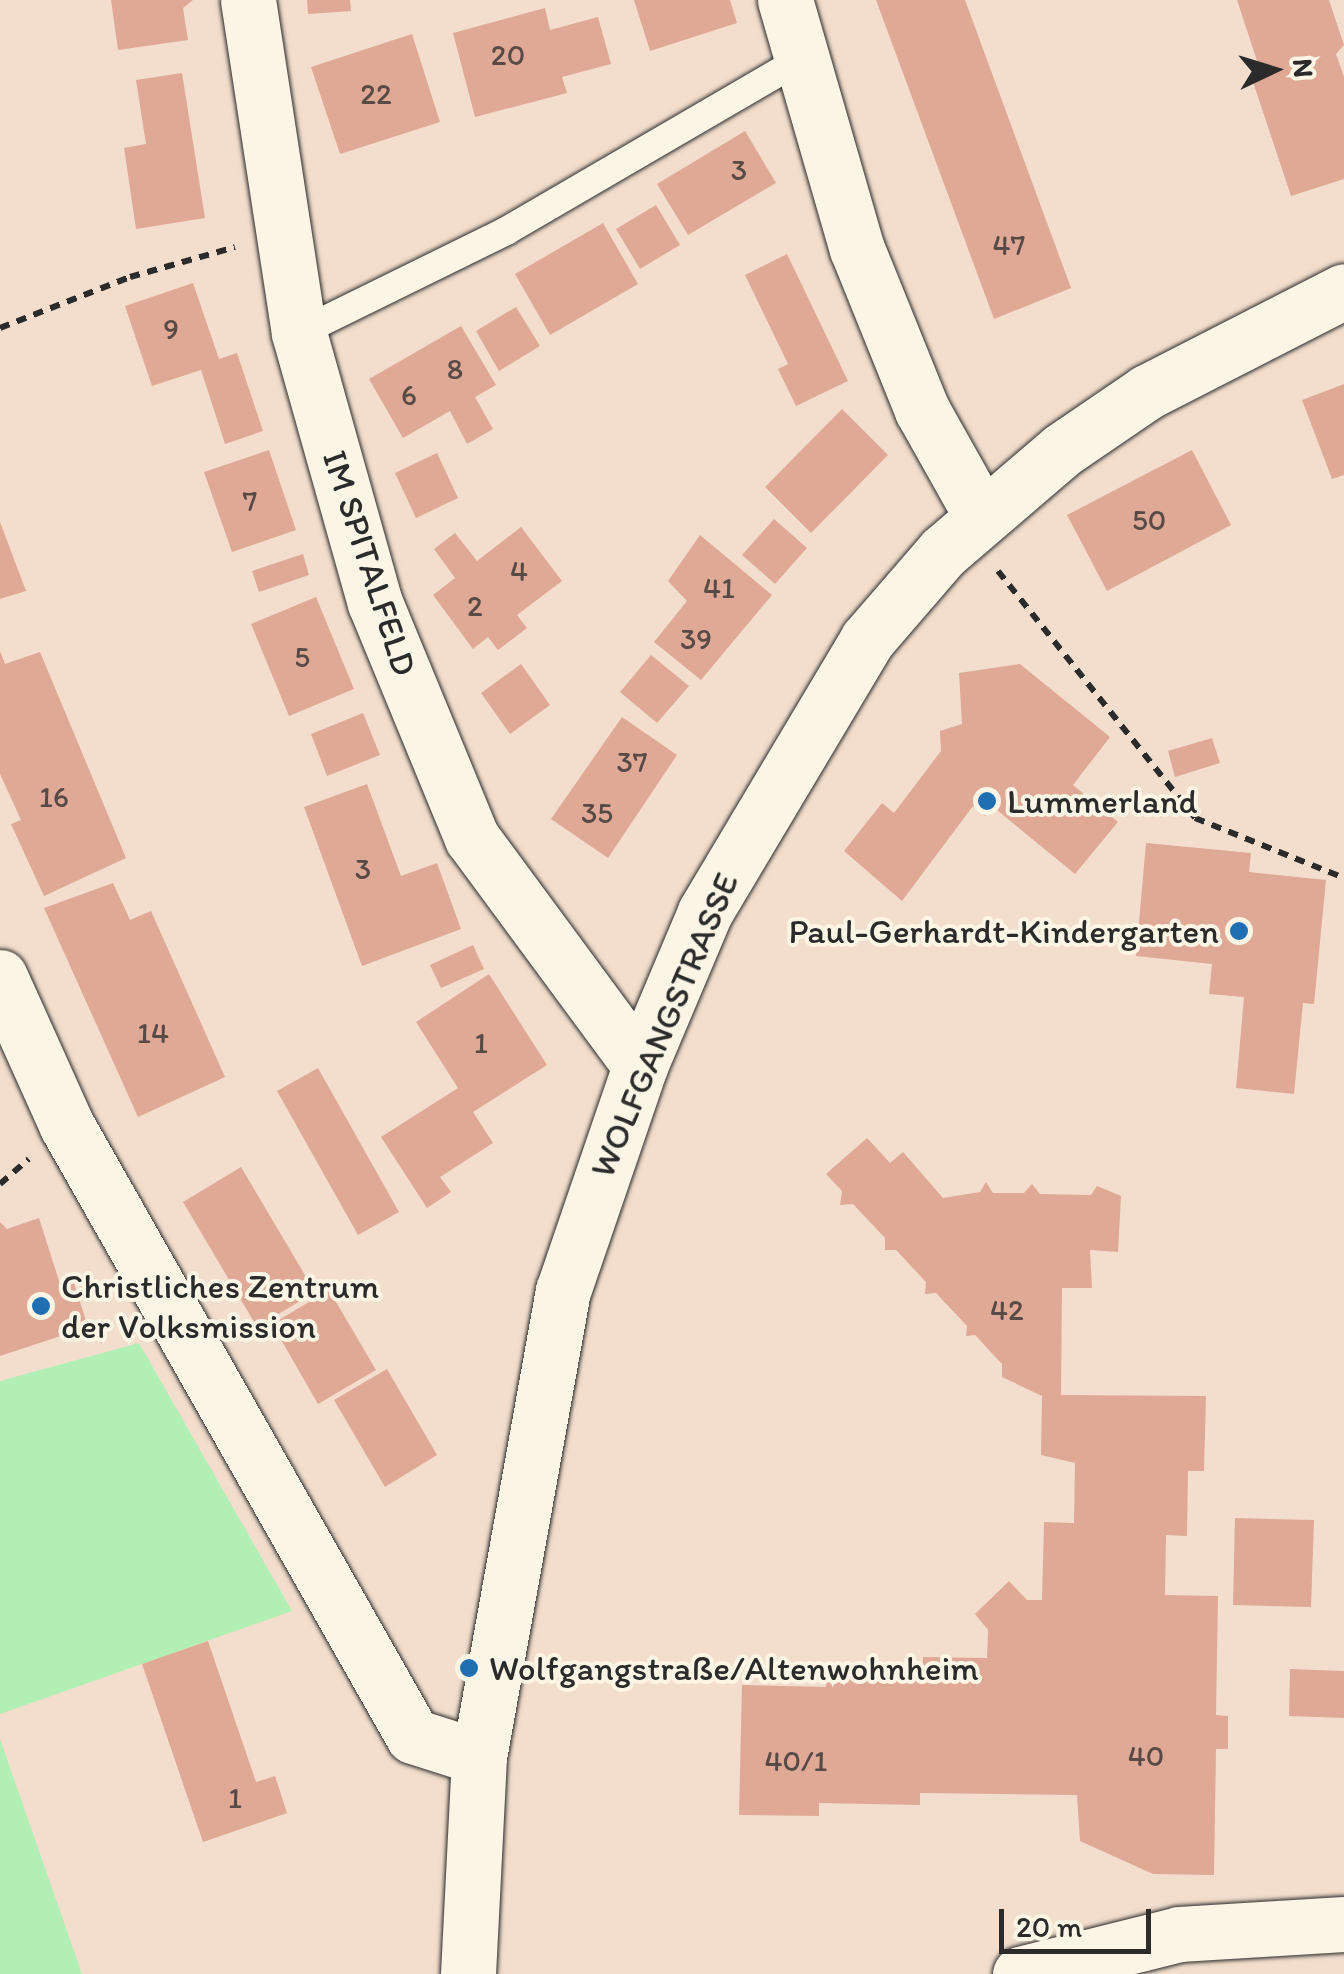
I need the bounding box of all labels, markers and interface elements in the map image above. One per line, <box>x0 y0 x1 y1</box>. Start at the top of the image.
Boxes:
north arrow <box>1224 20 1324 120</box>
house number: 20 <box>491 37 525 73</box>
text: N <box>1286 57 1322 79</box>
house number: 22 <box>360 76 392 112</box>
house number: 3 <box>731 152 747 188</box>
house number: 47 <box>993 227 1025 263</box>
house number: 9 <box>163 311 179 347</box>
house number: 8 <box>447 351 463 387</box>
house number: 6 <box>401 377 417 413</box>
street label: IM SPITALFELD <box>313 443 427 683</box>
house number: 7 <box>243 483 257 519</box>
house number: 50 <box>1132 502 1166 538</box>
house number: 4 <box>510 553 528 589</box>
house number: 41 <box>703 570 735 606</box>
house number: 2 <box>467 588 483 624</box>
house number: 39 <box>680 621 712 657</box>
house number: 5 <box>294 639 310 675</box>
house number: 37 <box>616 744 648 780</box>
house number: 16 <box>39 779 69 815</box>
place label: Lummerland <box>1007 780 1198 822</box>
marker: Lummerland <box>976 790 998 812</box>
house number: 35 <box>581 795 613 831</box>
house number: 3 <box>355 851 371 887</box>
street label: WOLFGANGSTRASSE <box>581 866 747 1184</box>
place label: Paul-Gerhardt-Kindergarten <box>788 910 1219 952</box>
marker: Paul-Gerhardt-Kindergarten <box>1228 920 1250 942</box>
house number: 14 <box>137 1015 169 1051</box>
house number: 1 <box>474 1025 488 1061</box>
place label: Christliches Zentrum der Volksmission <box>61 1265 380 1347</box>
house number: 42 <box>990 1292 1024 1328</box>
marker: Christliches Zentrum der Volksmission <box>30 1295 52 1317</box>
place label: Wolfgangstraße/Altenwohnheim <box>489 1647 979 1689</box>
marker: Wolfgangstraße/Altenwohnheim <box>458 1657 480 1679</box>
house number: 40 <box>1128 1738 1164 1774</box>
house number: 40/1 <box>764 1743 828 1779</box>
house number: 1 <box>228 1780 242 1816</box>
scale bar <box>1004 1889 1156 1951</box>
text: 20 m <box>1016 1908 1082 1945</box>

